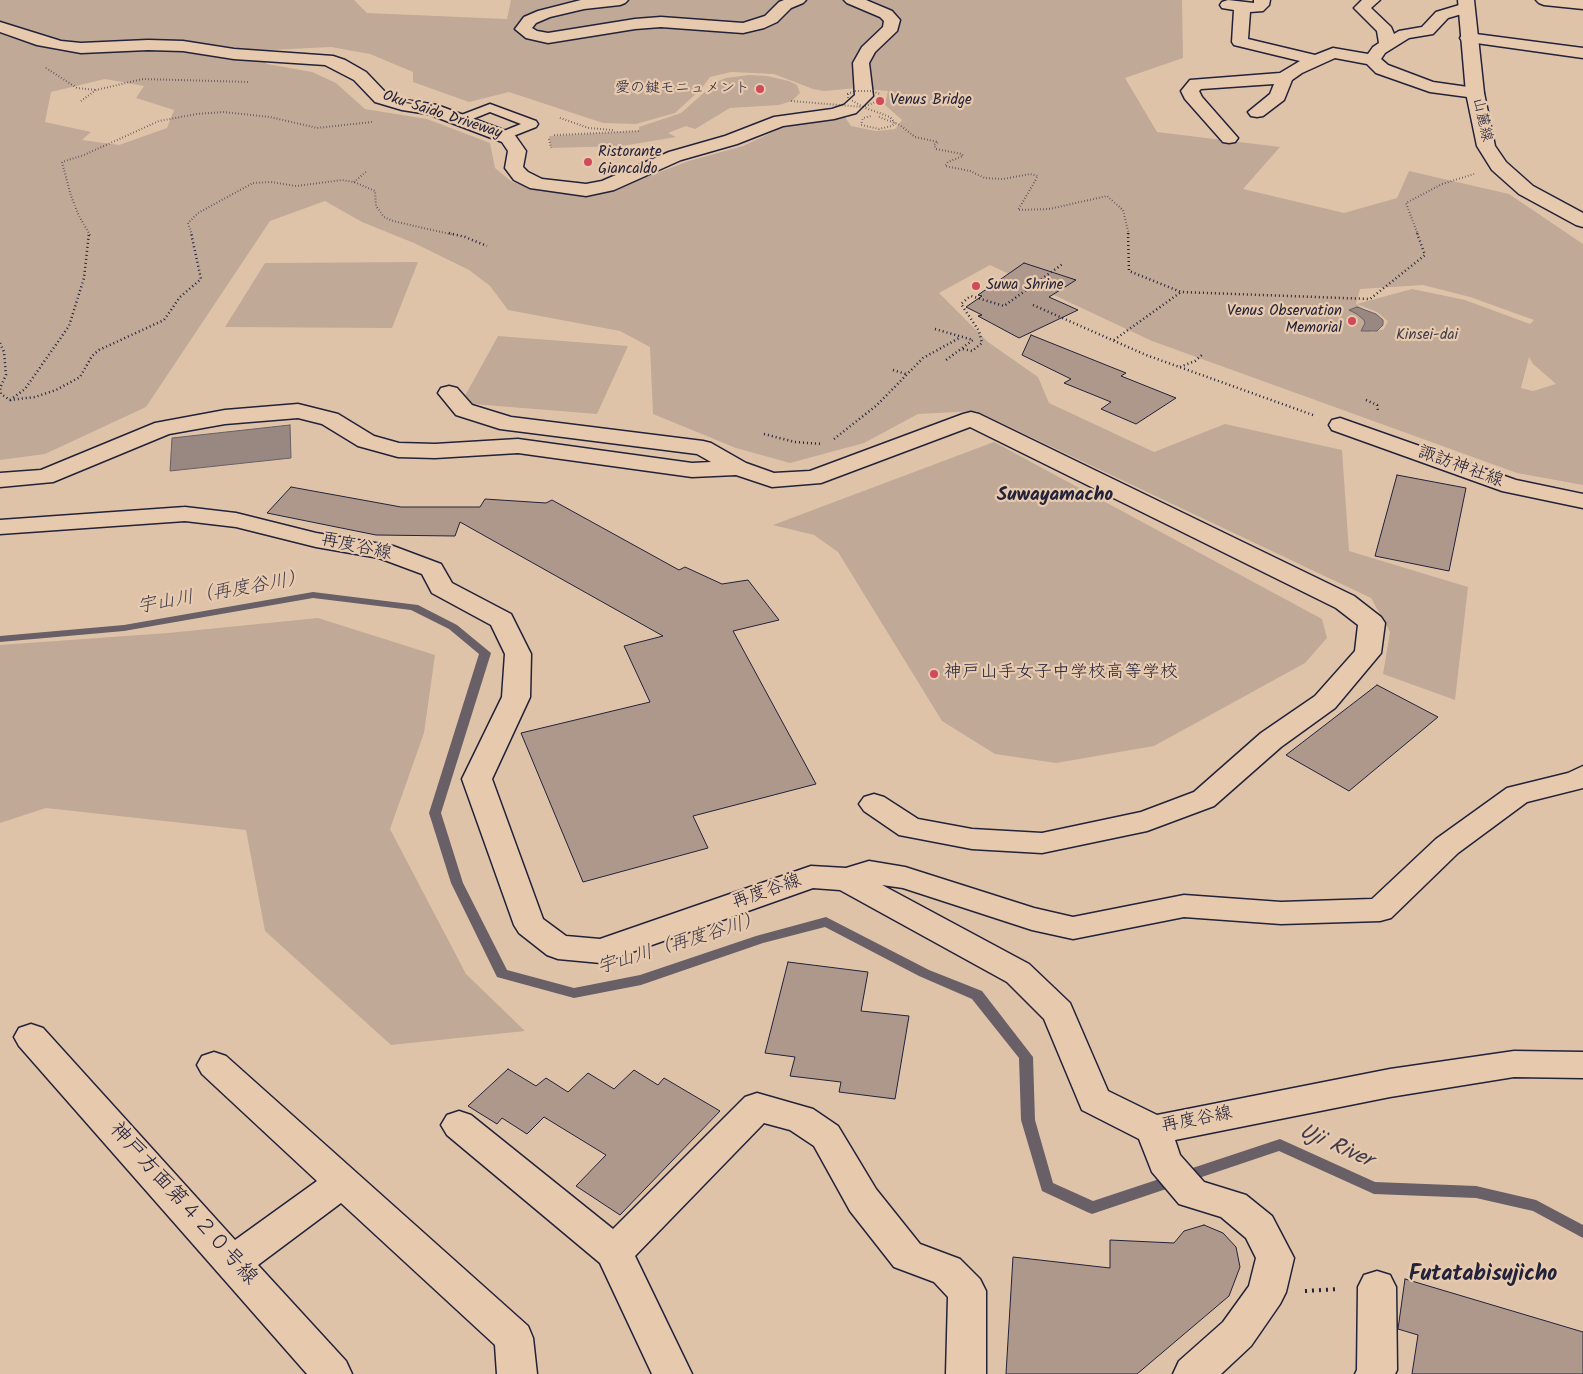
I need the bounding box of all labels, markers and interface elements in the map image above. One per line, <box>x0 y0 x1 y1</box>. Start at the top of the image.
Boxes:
place label: 愛の鍵モニュメント <box>615 80 750 98</box>
marker: 愛の鍵モニュメント <box>754 83 766 95</box>
street label: Oku-Saido Driveway <box>380 88 504 144</box>
place label: Venus Bridge <box>890 92 972 110</box>
marker: Venus Bridge <box>874 95 886 107</box>
street label: 山麓線 <box>1467 96 1495 144</box>
place label: Ristorante Giancaldo <box>598 144 662 179</box>
marker: Ristorante Giancaldo <box>582 156 594 168</box>
place label: Suwa Shrine <box>986 277 1064 295</box>
marker: Suwa Shrine <box>970 280 982 292</box>
place label: Venus Observation Memorial <box>1227 303 1342 338</box>
marker: Venus Observation Memorial <box>1346 315 1358 327</box>
park label: Kinsei-dai <box>1396 327 1458 345</box>
street label: 諏訪神社線 <box>1414 442 1506 494</box>
district label: Suwayamacho <box>997 486 1113 508</box>
street label: 再度谷線 <box>319 530 393 566</box>
water label: 宇山川（再度谷川） <box>136 568 308 620</box>
place label: 神戸山手女子中学校高等学校 <box>944 663 1178 685</box>
marker: 神戸山手女子中学校高等学校 <box>928 668 940 680</box>
street label: 再度谷線 <box>729 871 805 915</box>
water label: 宇山川（再度谷川） <box>595 909 765 981</box>
street label: 再度谷線 <box>1160 1104 1234 1138</box>
street label: 神戸方面第４２０号線 <box>102 1119 262 1291</box>
water label: Uji River <box>1294 1120 1376 1176</box>
district label: Futatabisujicho <box>1409 1263 1557 1289</box>

